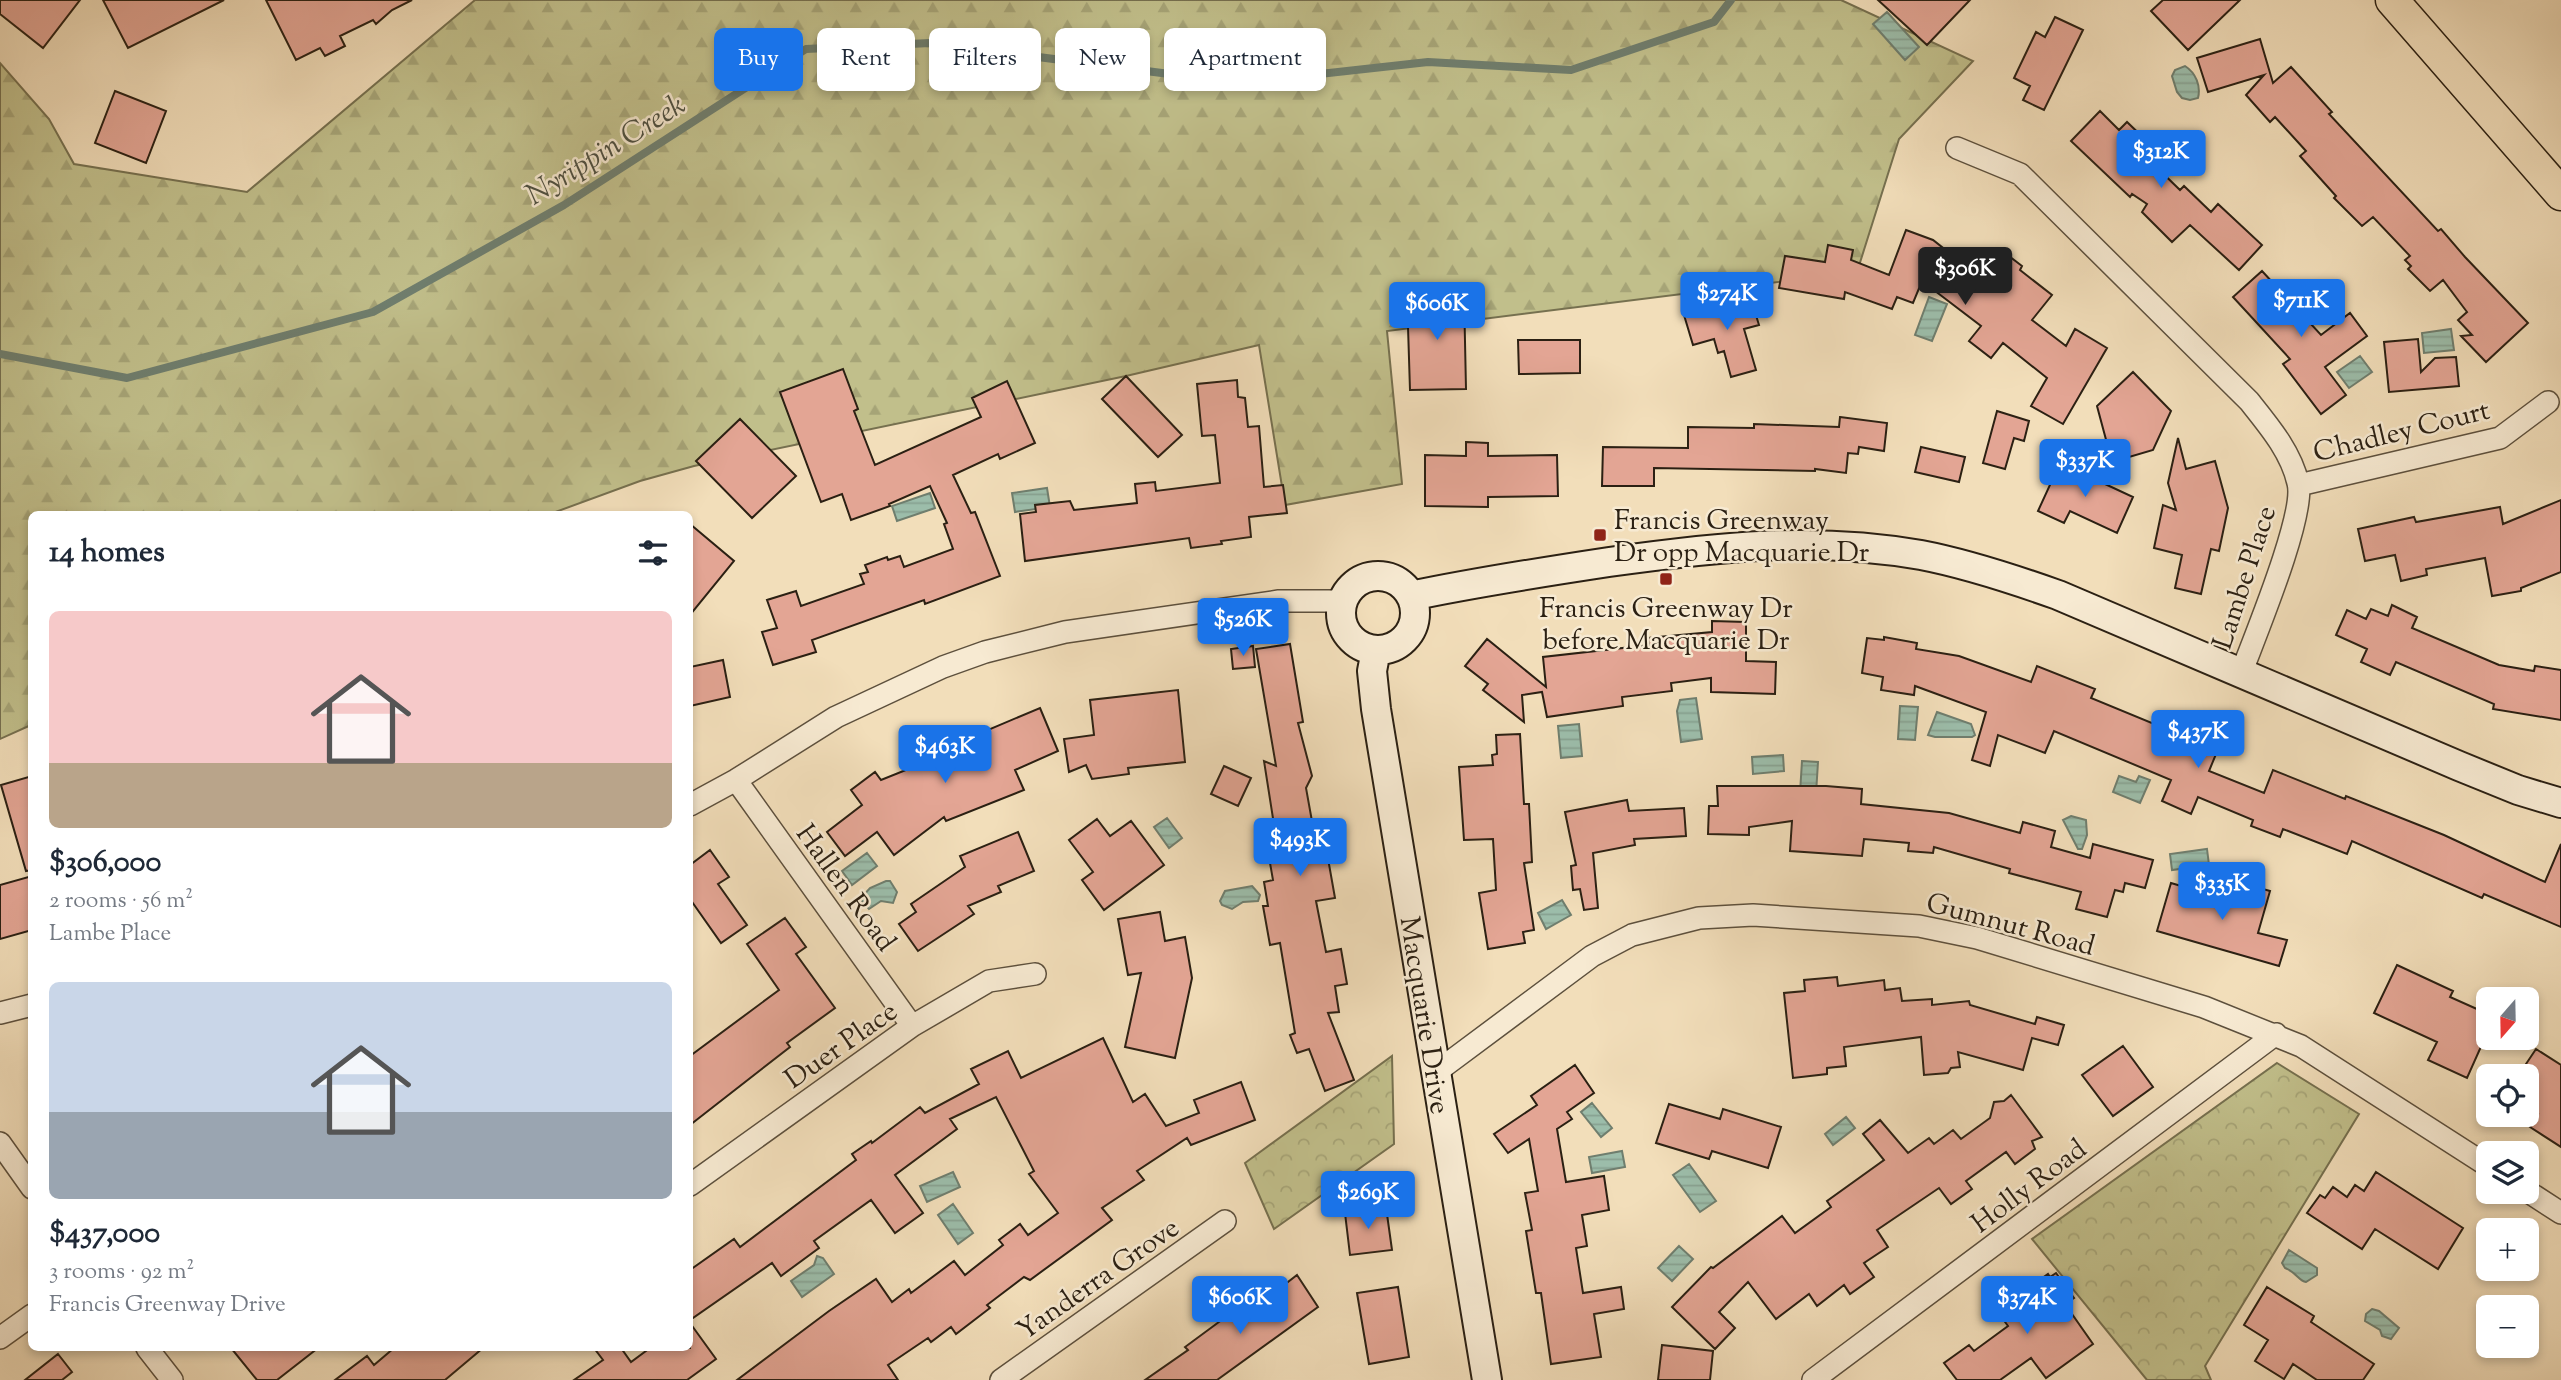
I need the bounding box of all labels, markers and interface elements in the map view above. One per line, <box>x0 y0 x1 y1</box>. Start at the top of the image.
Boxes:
chip: Buy <box>714 28 803 91</box>
chip: Rent <box>817 28 915 91</box>
chip: Filters <box>929 28 1041 91</box>
chip: New <box>1055 28 1150 91</box>
chip: Apartment <box>1164 28 1326 91</box>
water label: Nyrippin Creek <box>518 85 694 217</box>
pin: $312K <box>2112 130 2210 190</box>
text: $312K <box>2133 136 2189 169</box>
pin: $306K <box>1916 247 2014 307</box>
text: $306K <box>1934 253 1996 286</box>
pin: $274K <box>1678 272 1776 332</box>
text: $274K <box>1696 278 1758 311</box>
pin: $711K <box>2252 280 2350 339</box>
pin: $606K <box>1388 282 1486 342</box>
text: $711K <box>2273 285 2329 318</box>
text: $606K <box>1405 288 1469 321</box>
street label: Chadley Court <box>2309 392 2495 474</box>
pin: $337K <box>2036 440 2134 499</box>
text: $337K <box>2055 445 2115 478</box>
street label: Lambe Place <box>2204 501 2288 655</box>
place label: Francis Greenway Dr opp Macquarie Dr <box>1614 502 1870 574</box>
marker: Francis Greenway Dr opp Macquarie Dr <box>1592 527 1608 543</box>
text: 14 homes <box>49 532 165 575</box>
icon: filters <box>634 534 672 572</box>
marker: Francis Greenway Dr before Macquarie Dr <box>1658 571 1674 587</box>
place label: Francis Greenway Dr before Macquarie Dr <box>1539 590 1793 662</box>
pin: $526K <box>1194 598 1292 658</box>
text: $526K <box>1214 604 1272 637</box>
icon: home <box>298 656 424 782</box>
pin: $437K <box>2149 710 2247 770</box>
text: $437K <box>2167 716 2229 749</box>
pin: $463K <box>896 726 994 785</box>
text: $463K <box>914 731 976 764</box>
street label: Hallen Road <box>785 817 905 961</box>
pin: $493K <box>1251 818 1349 878</box>
text: $493K <box>1270 824 1330 857</box>
text: $306,000 <box>49 842 161 885</box>
pin: $335K <box>2173 862 2271 922</box>
text: $335K <box>2194 868 2250 901</box>
street label: Gumnut Road <box>1921 884 2099 968</box>
text: 2 rooms · 56 m² <box>49 885 193 918</box>
street label: Macquarie Drive <box>1388 914 1458 1117</box>
text: Lambe Place <box>49 918 171 951</box>
north arrow <box>2476 987 2539 1050</box>
map controls <box>2476 987 2539 1358</box>
street label: Duer Place <box>777 993 906 1100</box>
icon: home <box>298 1027 424 1153</box>
button: locate <box>2476 1064 2539 1127</box>
street label: Holly Road <box>1964 1131 2096 1244</box>
button: layers <box>2476 1141 2539 1204</box>
pin: $269K <box>1319 1172 1417 1231</box>
text: $269K <box>1337 1177 1399 1210</box>
street label: Yanderra Grove <box>1009 1209 1188 1351</box>
text: $437,000 <box>49 1213 160 1256</box>
button: + <box>2476 1218 2539 1281</box>
text: 3 rooms · 92 m² <box>49 1256 194 1289</box>
pin: $606K <box>1191 1276 1289 1336</box>
pin: $374K <box>1978 1276 2076 1336</box>
text: $606K <box>1208 1282 1272 1315</box>
text: $374K <box>1997 1282 2057 1315</box>
text: Francis Greenway Drive <box>49 1289 286 1322</box>
button: − <box>2476 1295 2539 1358</box>

